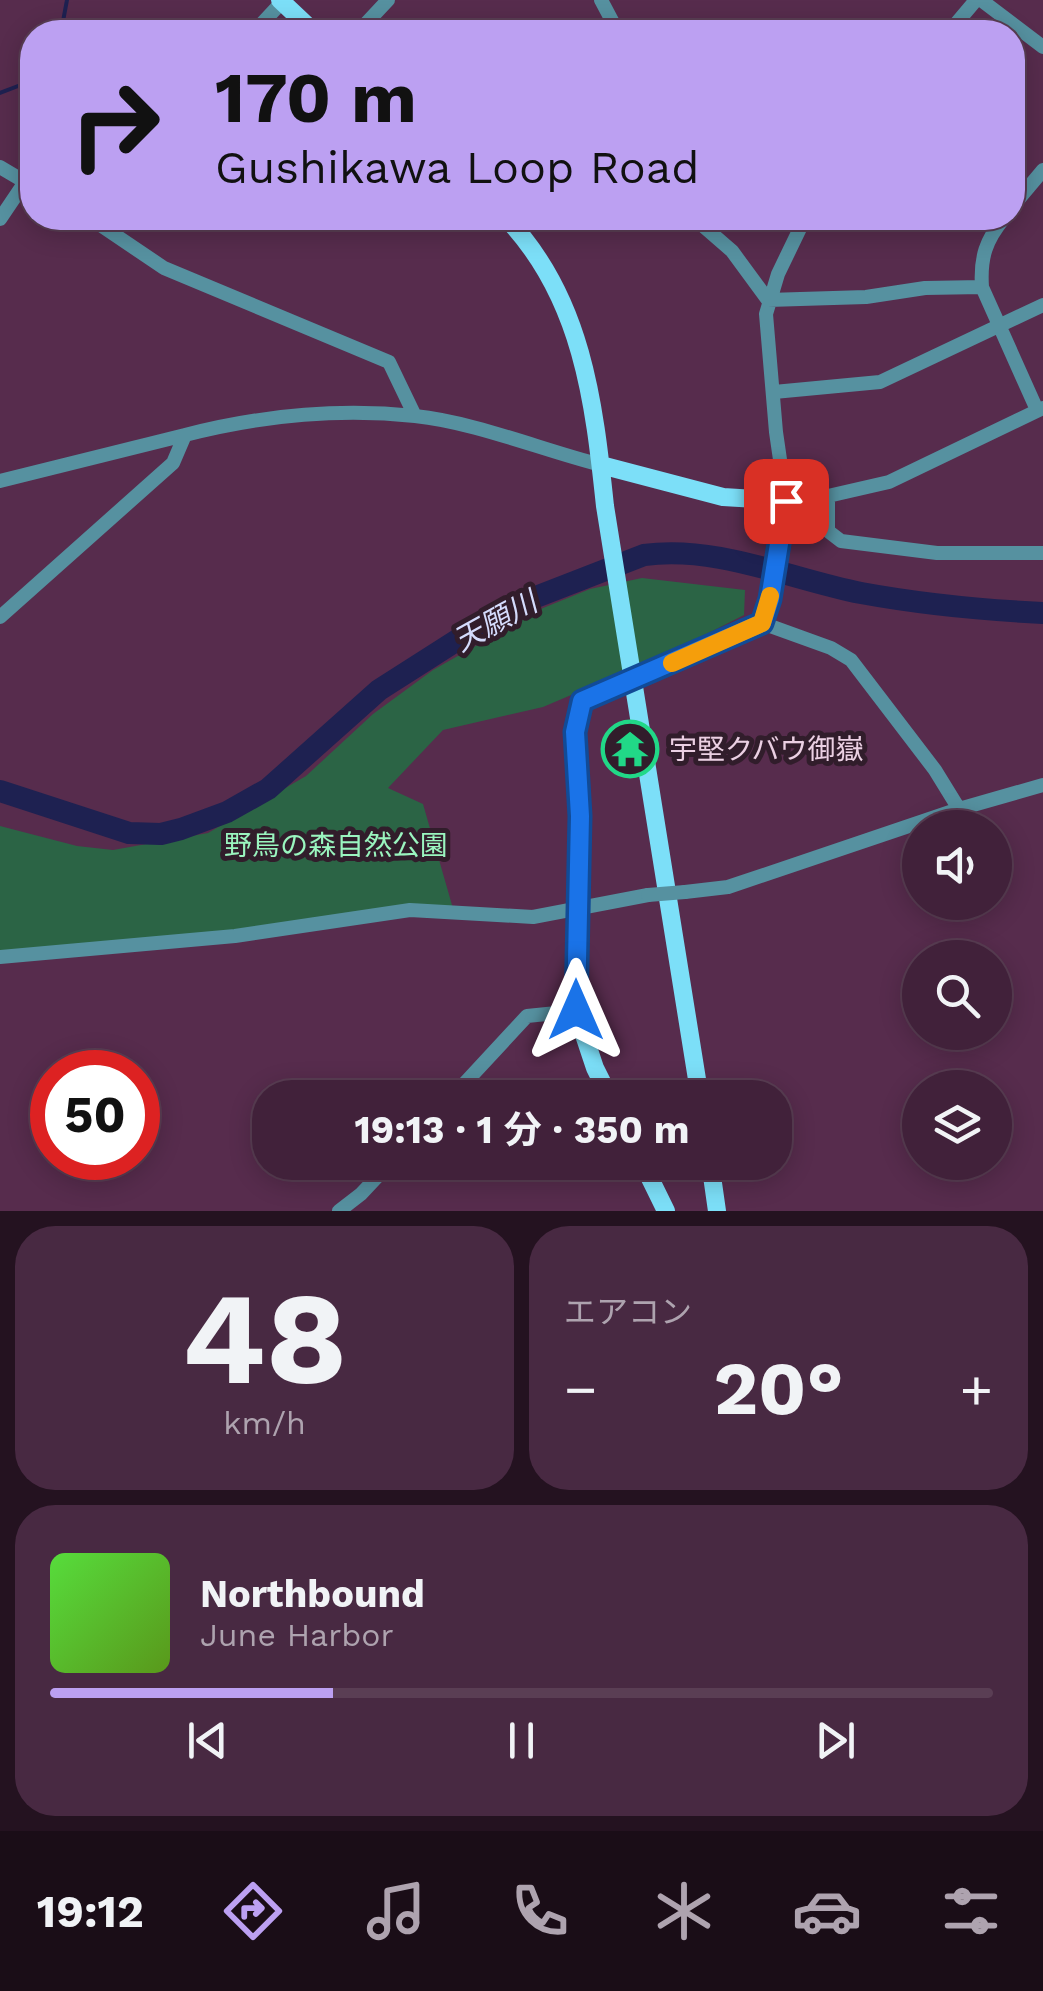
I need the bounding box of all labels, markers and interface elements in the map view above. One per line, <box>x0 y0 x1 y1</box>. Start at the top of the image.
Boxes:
text: 170 m <box>215 57 417 139</box>
icon: right <box>50 60 180 190</box>
text: Gushikawa Loop Road <box>215 141 699 194</box>
pin <box>744 459 829 544</box>
icon: arrive <box>759 474 814 529</box>
water label: 天願川 <box>447 582 545 658</box>
temple icon: 宇堅クバウ御嶽 <box>600 719 660 779</box>
place label: 宇堅クバウ御嶽 <box>669 733 864 766</box>
map controls <box>902 810 1012 1180</box>
button: sound <box>902 810 1012 920</box>
park label: 野鳥の森自然公園 <box>224 829 448 862</box>
button: search <box>902 940 1012 1050</box>
position arrow <box>524 958 628 1062</box>
speed limit sign: 50 <box>30 1050 160 1180</box>
button: layers <box>902 1070 1012 1180</box>
text: 19:13 · 1 分 · 350 m <box>354 1108 690 1152</box>
text: 48 <box>182 1262 347 1415</box>
text: エアコン <box>564 1293 692 1331</box>
text: 20° <box>713 1344 844 1432</box>
text: − <box>564 1357 597 1421</box>
text: + <box>960 1357 993 1421</box>
text: km/h <box>223 1404 306 1442</box>
text: Northbound <box>200 1572 425 1616</box>
text: June Harbor <box>200 1616 394 1654</box>
icon: previous <box>180 1713 235 1768</box>
icon: pause <box>494 1713 549 1768</box>
icon: next <box>808 1713 863 1768</box>
icon: directions <box>218 1876 288 1946</box>
icon: music <box>361 1876 431 1946</box>
icon: phone <box>505 1876 575 1946</box>
icon: climate <box>649 1876 719 1946</box>
icon: car <box>792 1876 862 1946</box>
icon: filters <box>936 1876 1006 1946</box>
text: 19:12 <box>37 1885 144 1938</box>

